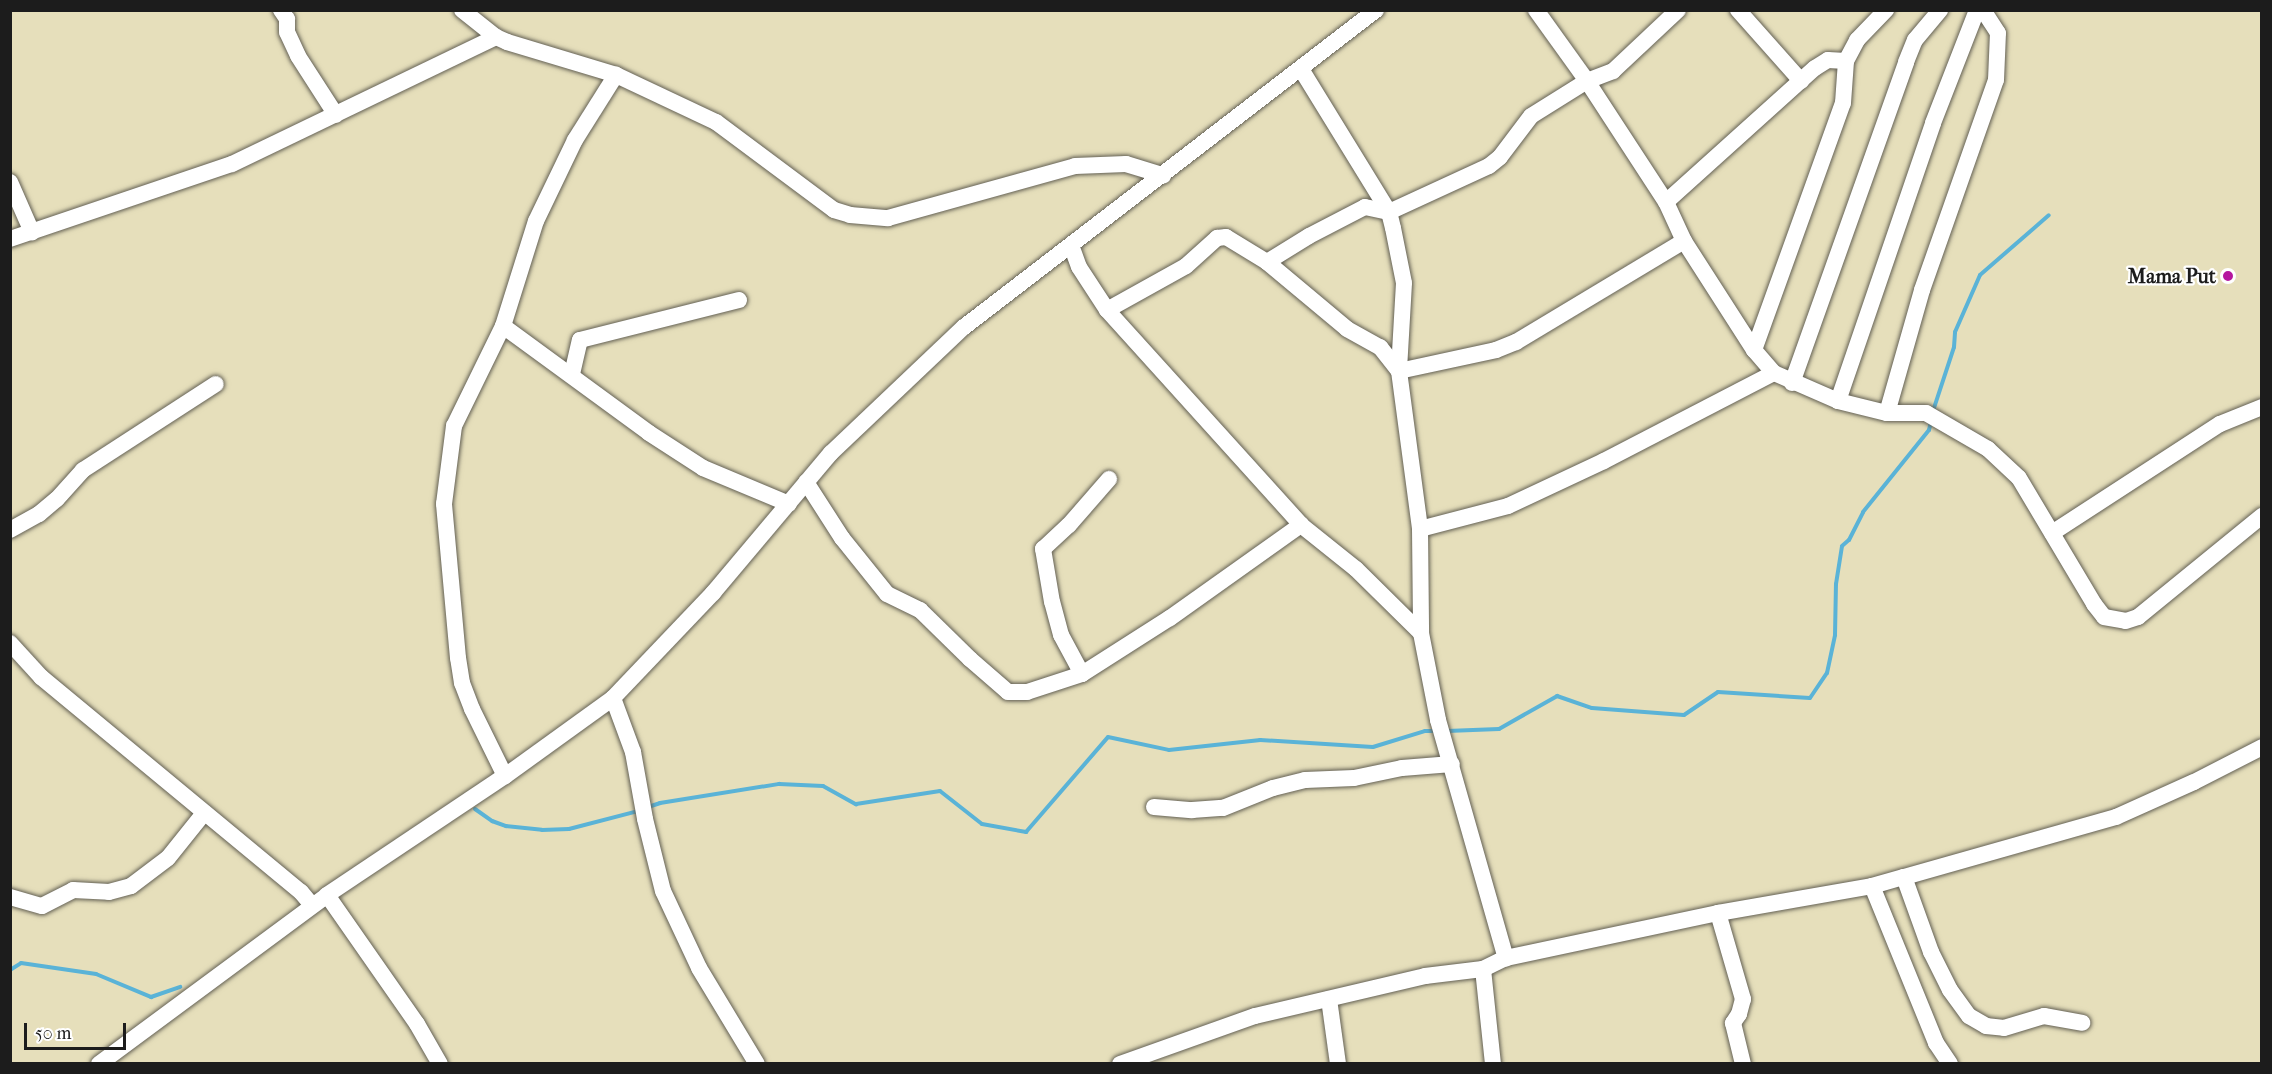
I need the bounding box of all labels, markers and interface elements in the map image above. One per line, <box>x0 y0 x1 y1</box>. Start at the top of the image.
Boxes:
place label: Mama Put <box>2128 264 2216 288</box>
marker: Mama Put <box>2221 269 2235 283</box>
scale bar <box>27 1011 129 1049</box>
text: 50 m <box>35 1023 71 1044</box>

